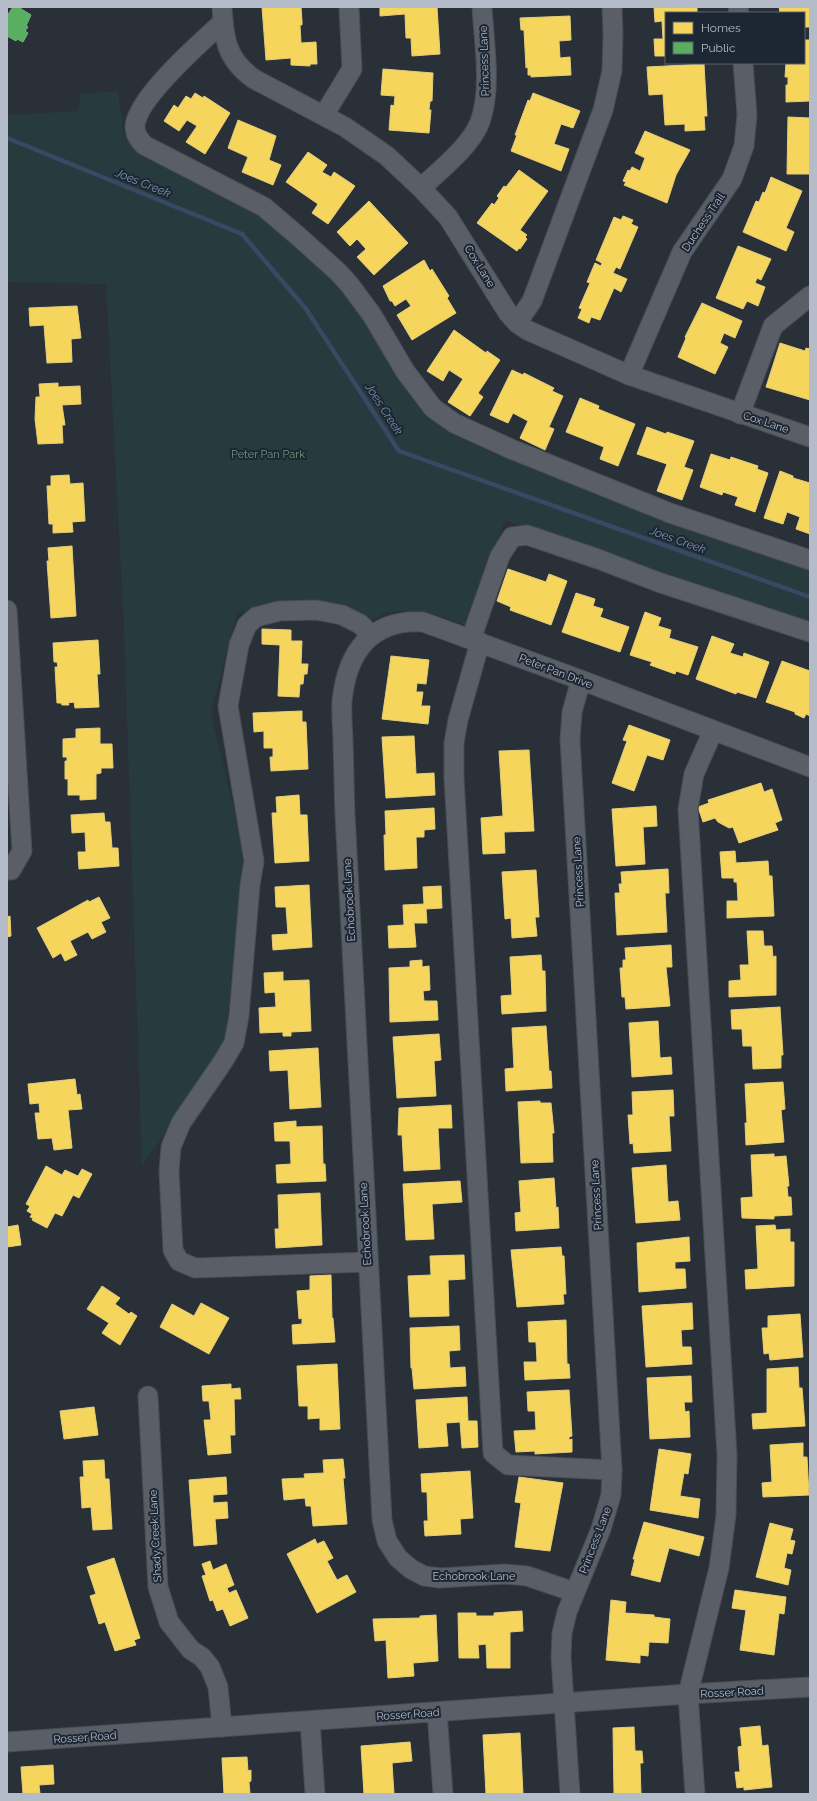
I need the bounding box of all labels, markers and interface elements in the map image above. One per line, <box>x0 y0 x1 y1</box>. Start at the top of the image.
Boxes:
legend <box>665 12 805 64</box>
text: Homes <box>701 21 741 35</box>
street label: Princess Lane <box>477 25 492 97</box>
text: Public <box>701 41 736 55</box>
water label: Joes Creek <box>112 165 173 201</box>
street label: Duchess Trail <box>679 191 728 254</box>
street label: Cox Lane <box>461 243 498 290</box>
water label: Joes Creek <box>362 380 406 438</box>
street label: Cox Lane <box>741 409 791 436</box>
park label: Peter Pan Park <box>231 448 305 461</box>
water label: Joes Creek <box>647 523 708 557</box>
street label: Peter Pan Drive <box>517 651 595 692</box>
street label: Princess Lane <box>570 836 587 908</box>
street label: Echobrook Lane <box>341 858 358 942</box>
street label: Princess Lane <box>588 1159 605 1231</box>
street label: Echobrook Lane <box>357 1182 374 1266</box>
street label: Shady Creek Lane <box>147 1489 164 1582</box>
street label: Princess Lane <box>577 1504 614 1575</box>
street label: Echobrook Lane <box>432 1570 516 1583</box>
street label: Rosser Road <box>700 1684 764 1701</box>
street label: Rosser Road <box>376 1706 440 1723</box>
street label: Rosser Road <box>53 1729 117 1746</box>

